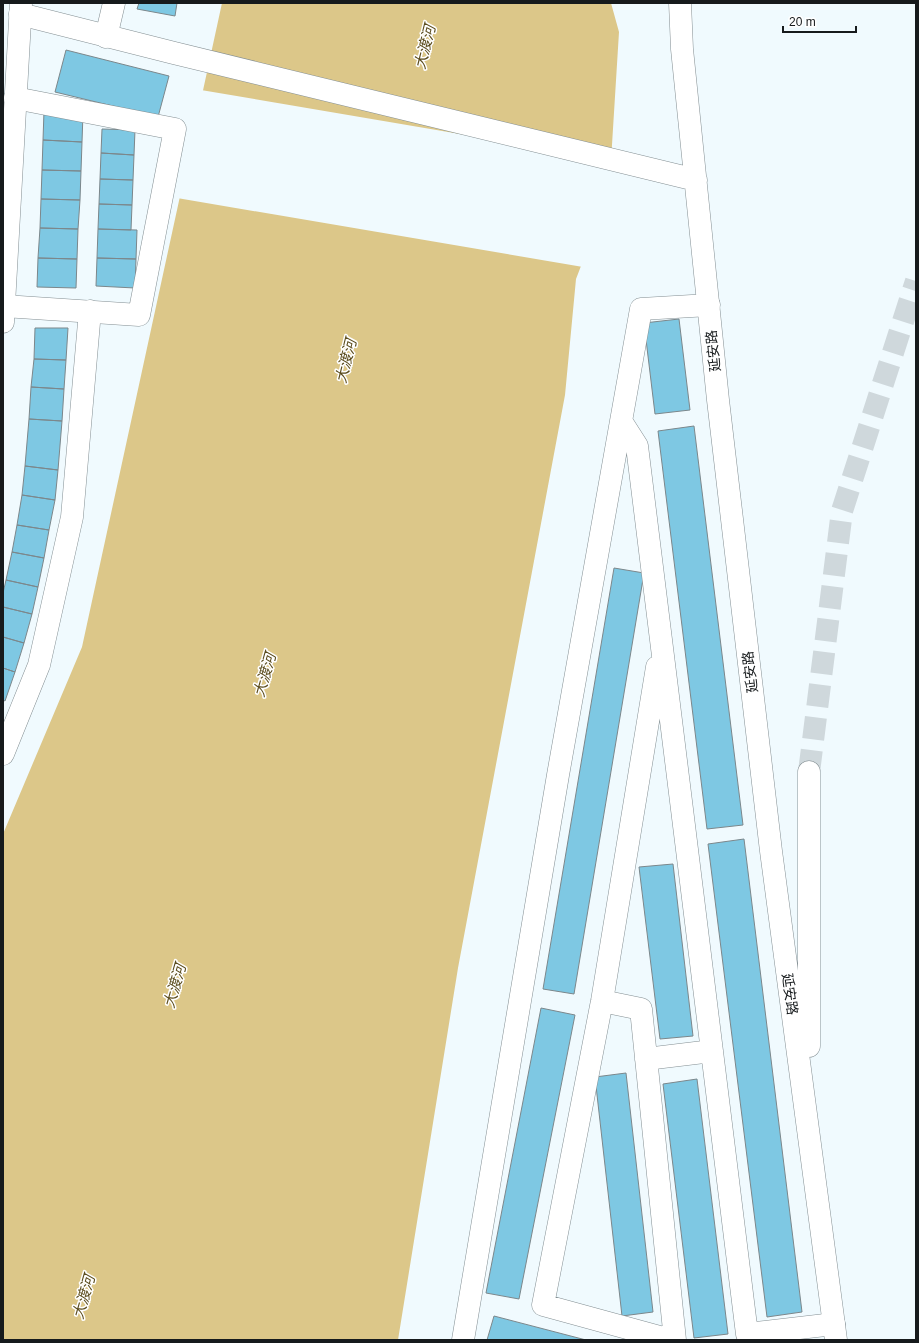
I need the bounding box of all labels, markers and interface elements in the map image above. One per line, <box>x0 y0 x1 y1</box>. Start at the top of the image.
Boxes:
scale bar <box>783 8 856 34</box>
text: 20 m <box>789 15 816 29</box>
water label: 大渡河 <box>411 20 439 71</box>
street label: 延安路 <box>703 329 723 373</box>
water label: 大渡河 <box>332 334 360 385</box>
water label: 大渡河 <box>250 648 280 699</box>
street label: 延安路 <box>740 650 760 694</box>
water label: 大渡河 <box>160 959 190 1010</box>
street label: 延安路 <box>779 972 801 1016</box>
water label: 大渡河 <box>69 1270 99 1321</box>

